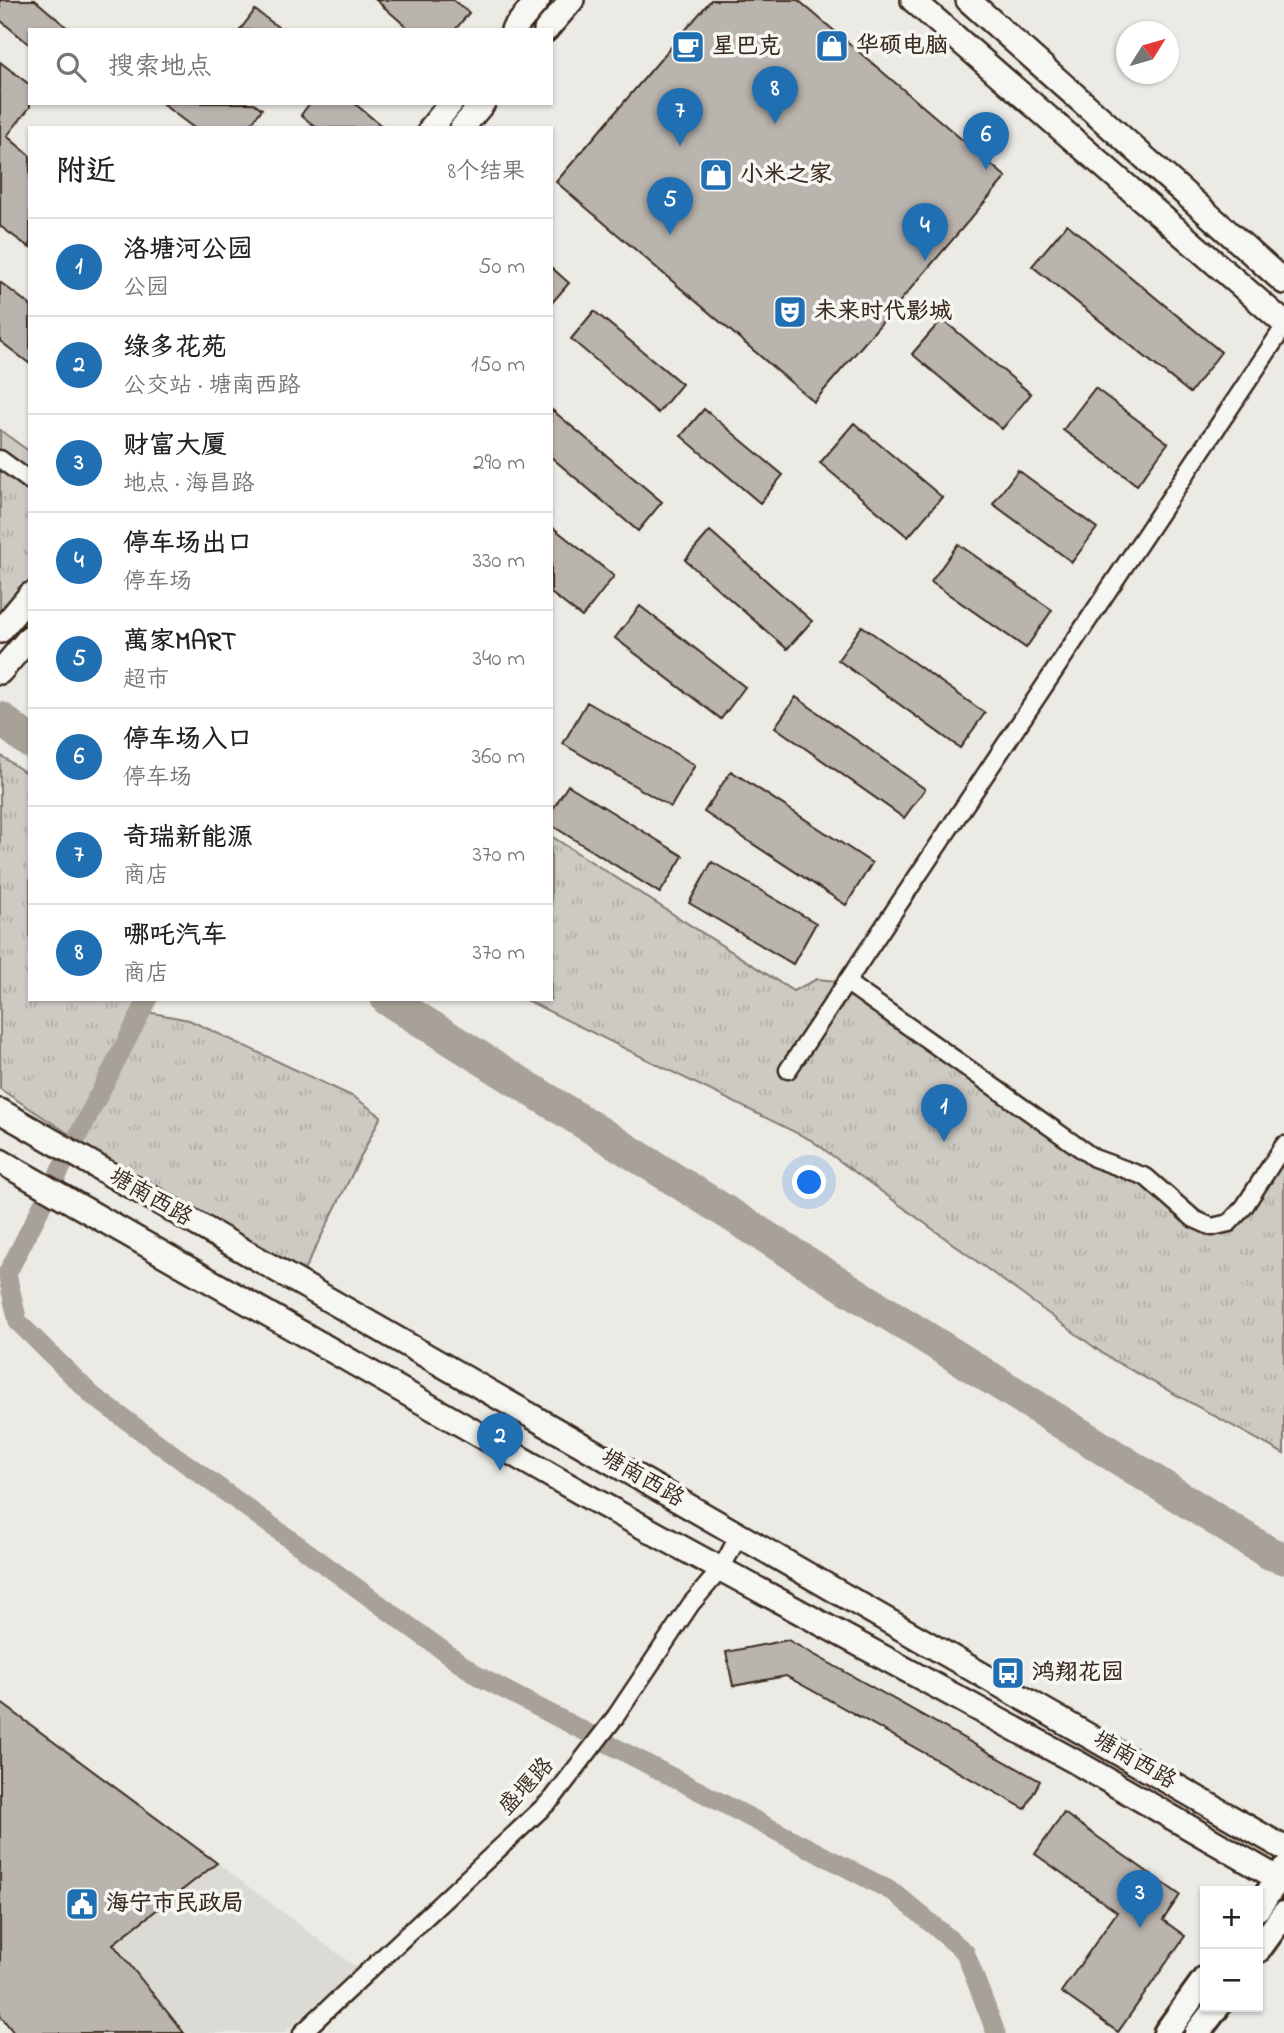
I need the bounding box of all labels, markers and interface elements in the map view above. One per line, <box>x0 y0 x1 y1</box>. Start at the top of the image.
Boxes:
north arrow <box>1116 21 1179 84</box>
shop icon: 华硕电脑 <box>813 27 851 65</box>
search box <box>28 28 553 105</box>
cafe icon: 星巴克 <box>669 28 707 66</box>
place label: 华硕电脑 <box>856 30 948 63</box>
place label: 星巴克 <box>712 31 781 64</box>
icon: search <box>52 48 90 86</box>
text: 搜索地点 <box>108 49 212 87</box>
pin: 8 <box>752 66 798 124</box>
pin: 7 <box>657 88 703 146</box>
pin: 6 <box>963 112 1009 170</box>
text: 附近 <box>56 151 116 195</box>
text: 8个结果 <box>447 156 525 189</box>
shop icon: 小米之家 <box>697 156 735 194</box>
place label: 小米之家 <box>740 159 832 192</box>
pin: 5 <box>647 177 693 235</box>
pin: 4 <box>902 203 948 261</box>
text: 洛塘河公园 <box>123 232 253 270</box>
text: 1 <box>75 251 83 284</box>
text: 50 m <box>478 251 525 284</box>
text: 公园 <box>123 272 169 305</box>
theatre icon: 未来时代影城 <box>771 293 809 331</box>
place label: 未来时代影城 <box>814 296 952 329</box>
text: 绿多花苑 <box>123 330 227 368</box>
text: 2 <box>73 349 85 382</box>
text: 150 m <box>471 349 525 382</box>
text: 公交站 · 塘南西路 <box>123 370 300 403</box>
text: 财富大厦 <box>123 428 227 466</box>
text: 3 <box>74 447 84 480</box>
text: 290 m <box>473 447 525 480</box>
text: 地点 · 海昌路 <box>123 468 254 501</box>
text: 停车场出口 <box>123 526 253 564</box>
text: 4 <box>74 545 84 578</box>
text: 330 m <box>472 545 525 578</box>
text: 停车场 <box>123 566 192 599</box>
text: 萬家MART <box>123 624 236 662</box>
text: 5 <box>72 643 86 676</box>
text: 340 m <box>472 643 525 676</box>
text: 超市 <box>123 664 169 697</box>
text: 停车场入口 <box>123 722 253 760</box>
text: 6 <box>74 741 84 774</box>
text: 360 m <box>472 741 525 774</box>
text: 停车场 <box>123 762 192 795</box>
text: 奇瑞新能源 <box>123 820 253 858</box>
text: 7 <box>74 839 84 872</box>
text: 370 m <box>472 839 525 872</box>
text: 商店 <box>123 860 169 893</box>
text: 哪吒汽车 <box>123 918 227 956</box>
text: 8 <box>75 937 83 970</box>
text: 370 m <box>472 937 525 970</box>
text: 商店 <box>123 958 169 991</box>
pin: 1 <box>921 1084 967 1142</box>
street label: 塘南西路 <box>102 1161 198 1235</box>
your location <box>792 1165 826 1199</box>
pin: 2 <box>477 1413 523 1471</box>
street label: 塘南西路 <box>594 1442 690 1516</box>
bus stop icon: 鸿翔花园 <box>989 1654 1027 1692</box>
place label: 鸿翔花园 <box>1032 1657 1124 1690</box>
street label: 塘南西路 <box>1086 1724 1182 1798</box>
street label: 盛堰路 <box>491 1751 563 1823</box>
pin: 3 <box>1117 1870 1163 1928</box>
public building icon: 海宁市民政局 <box>63 1885 101 1923</box>
map controls <box>1200 1886 1263 2012</box>
button: + <box>1200 1886 1263 1949</box>
place label: 海宁市民政局 <box>106 1888 244 1921</box>
button: − <box>1200 1949 1263 2012</box>

